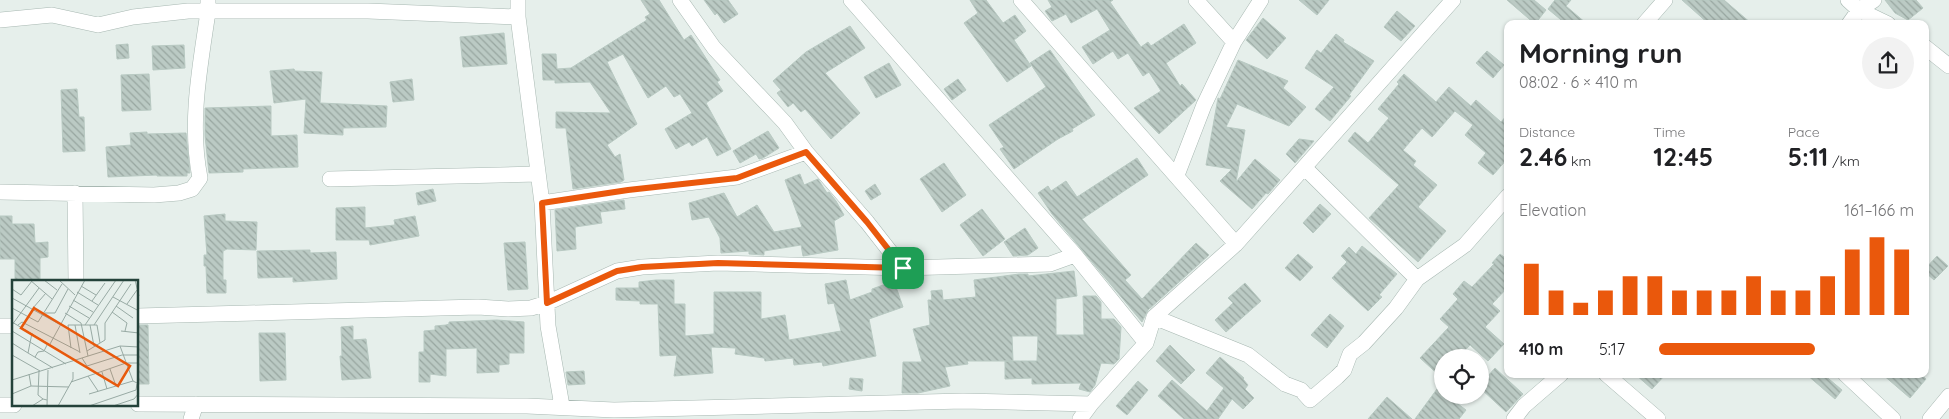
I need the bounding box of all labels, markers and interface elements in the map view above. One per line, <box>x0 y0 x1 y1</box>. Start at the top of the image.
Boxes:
text: Morning run <box>1519 35 1683 70</box>
button: share <box>1862 37 1914 89</box>
text: 08:02 · 6 × 410 m <box>1519 72 1638 92</box>
text: Distance <box>1519 123 1575 141</box>
text: Time <box>1653 123 1685 141</box>
text: Pace <box>1788 123 1820 141</box>
text: 2.46 <box>1519 141 1567 172</box>
text: 12:45 <box>1653 141 1713 172</box>
text: 5:11 <box>1788 141 1828 172</box>
text: km <box>1567 152 1591 170</box>
text: /km <box>1828 152 1860 170</box>
text: Elevation <box>1519 200 1586 220</box>
text: 161–166 m <box>1844 200 1914 220</box>
pin <box>882 247 924 289</box>
icon: arrive <box>889 254 917 282</box>
inset map <box>12 280 139 406</box>
text: 410 m <box>1519 339 1563 359</box>
text: 5:17 <box>1599 339 1625 359</box>
map controls <box>1434 349 1489 404</box>
button: locate <box>1434 349 1489 404</box>

